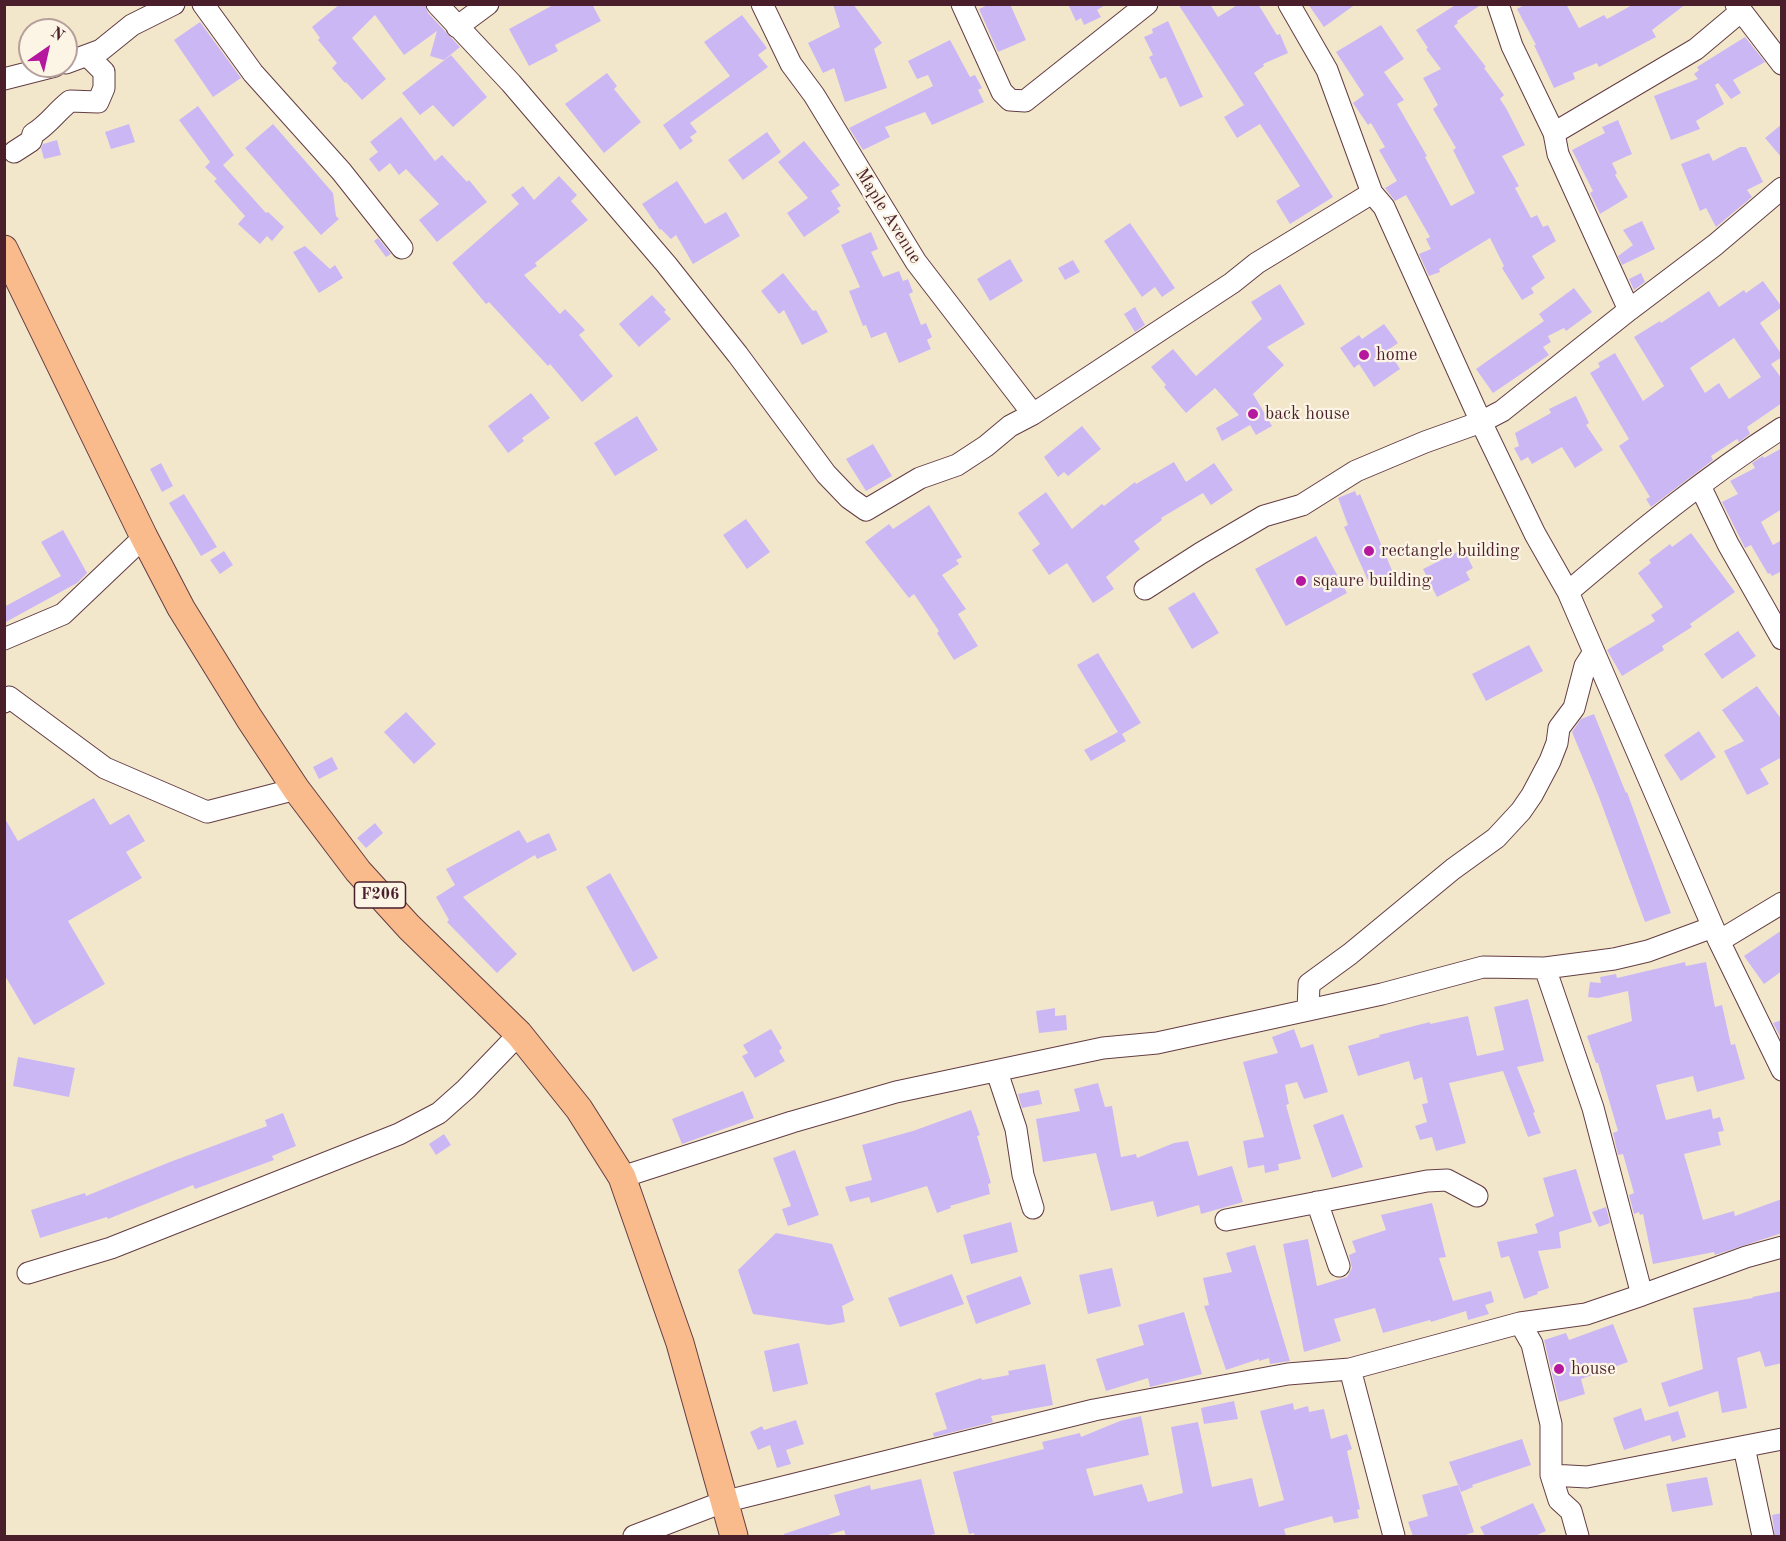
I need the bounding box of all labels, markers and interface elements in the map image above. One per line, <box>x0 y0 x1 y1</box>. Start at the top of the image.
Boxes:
north arrow <box>18 18 78 78</box>
text: N <box>47 25 66 45</box>
street label: Maple Avenue <box>850 164 926 268</box>
place label: home <box>1376 344 1417 366</box>
marker: home <box>1357 348 1371 362</box>
place label: back house <box>1265 403 1350 425</box>
marker: back house <box>1246 407 1260 421</box>
place label: rectangle building <box>1381 540 1520 562</box>
marker: rectangle building <box>1362 544 1376 558</box>
place label: sqaure building <box>1313 570 1431 592</box>
marker: sqaure building <box>1294 574 1308 588</box>
road number: F206 <box>354 882 406 908</box>
place label: house <box>1571 1358 1615 1380</box>
marker: house <box>1552 1362 1566 1376</box>

